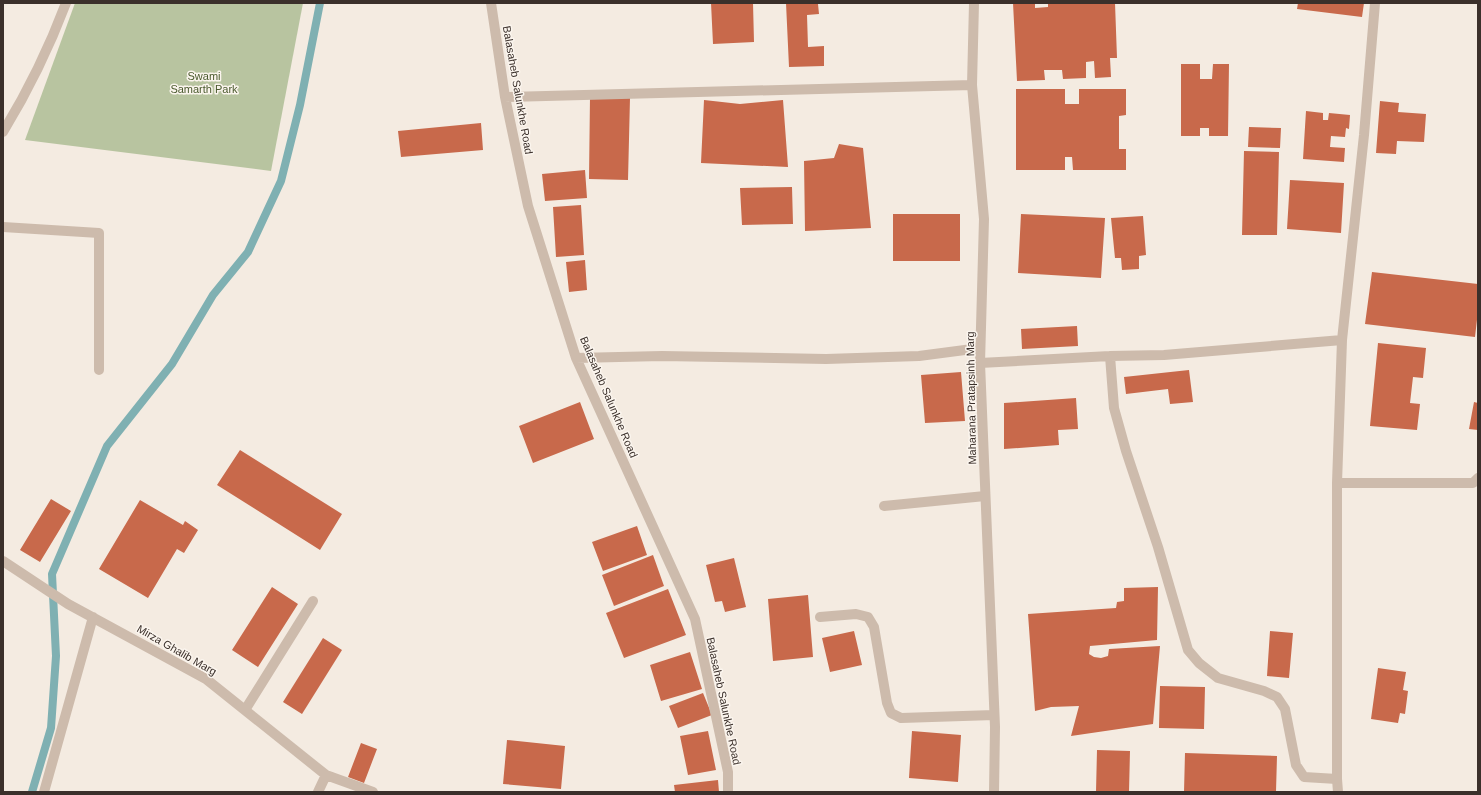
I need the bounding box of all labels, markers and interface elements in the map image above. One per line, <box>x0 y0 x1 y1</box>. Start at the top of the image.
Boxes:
street label: Balasaheb Salunkhe Road <box>501 25 535 155</box>
park label: Swami Samarth Park <box>170 70 238 95</box>
street label: Maharana Pratapsinh Marg <box>964 331 978 465</box>
street label: Balasaheb Salunkhe Road <box>578 335 640 459</box>
street label: Mirza Ghalib Marg <box>135 622 219 678</box>
street label: Balasaheb Salunkhe Road <box>705 636 743 766</box>

